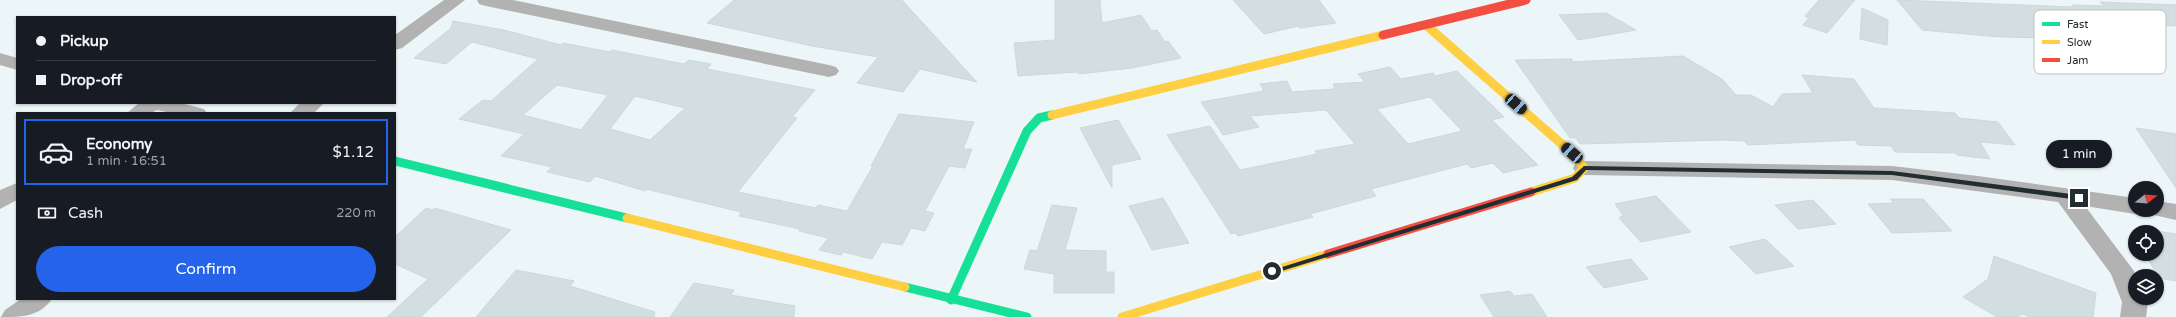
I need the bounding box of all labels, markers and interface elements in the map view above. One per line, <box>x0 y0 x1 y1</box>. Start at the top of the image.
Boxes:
legend <box>2034 10 2166 74</box>
text: Fast <box>2067 18 2088 31</box>
text: Pickup <box>60 32 108 50</box>
text: Slow <box>2067 36 2092 49</box>
text: Jam <box>2067 54 2088 67</box>
text: Drop-off <box>60 71 122 89</box>
car <box>1503 92 1529 116</box>
icon: car <box>38 134 74 170</box>
text: Economy <box>86 135 152 153</box>
callout: 1 min <box>2046 140 2112 168</box>
car <box>1559 141 1585 165</box>
text: $1.12 <box>333 143 374 161</box>
text: 1 min <box>2062 146 2096 162</box>
text: 1 min · 16:51 <box>86 153 167 169</box>
north arrow <box>2128 181 2164 217</box>
map controls <box>2128 181 2164 305</box>
route end <box>2070 189 2088 207</box>
icon: cash <box>36 202 58 224</box>
text: Cash <box>68 204 103 222</box>
text: 220 m <box>336 205 376 221</box>
button: locate <box>2128 225 2164 261</box>
button: Confirm <box>36 246 376 292</box>
route start <box>1263 262 1281 280</box>
button: layers <box>2128 269 2164 305</box>

